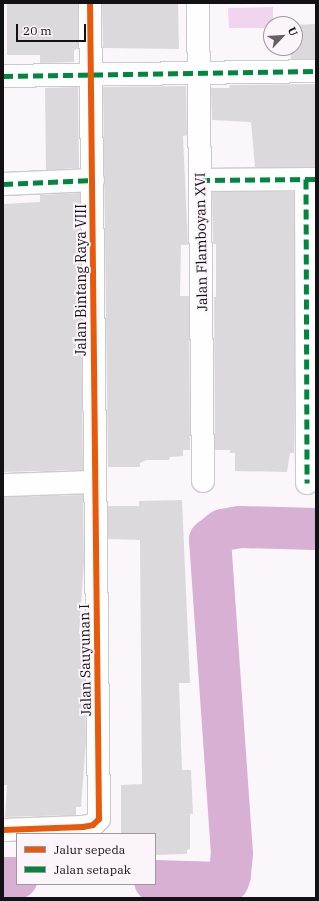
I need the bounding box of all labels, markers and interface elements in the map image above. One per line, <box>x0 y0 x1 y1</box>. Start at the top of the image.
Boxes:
scale bar <box>18 16 88 42</box>
north arrow <box>263 16 303 56</box>
text: 20 m <box>23 23 52 38</box>
text: U <box>285 25 301 38</box>
street label: Jalan Flamboyan XVI <box>191 172 211 312</box>
street label: Jalan Bintang Raya VIII <box>73 204 89 356</box>
street label: Jalan Sauyunan I <box>76 604 94 716</box>
legend <box>16 833 156 885</box>
text: Jalur sepeda <box>54 842 125 857</box>
text: Jalan setapak <box>54 862 131 877</box>

